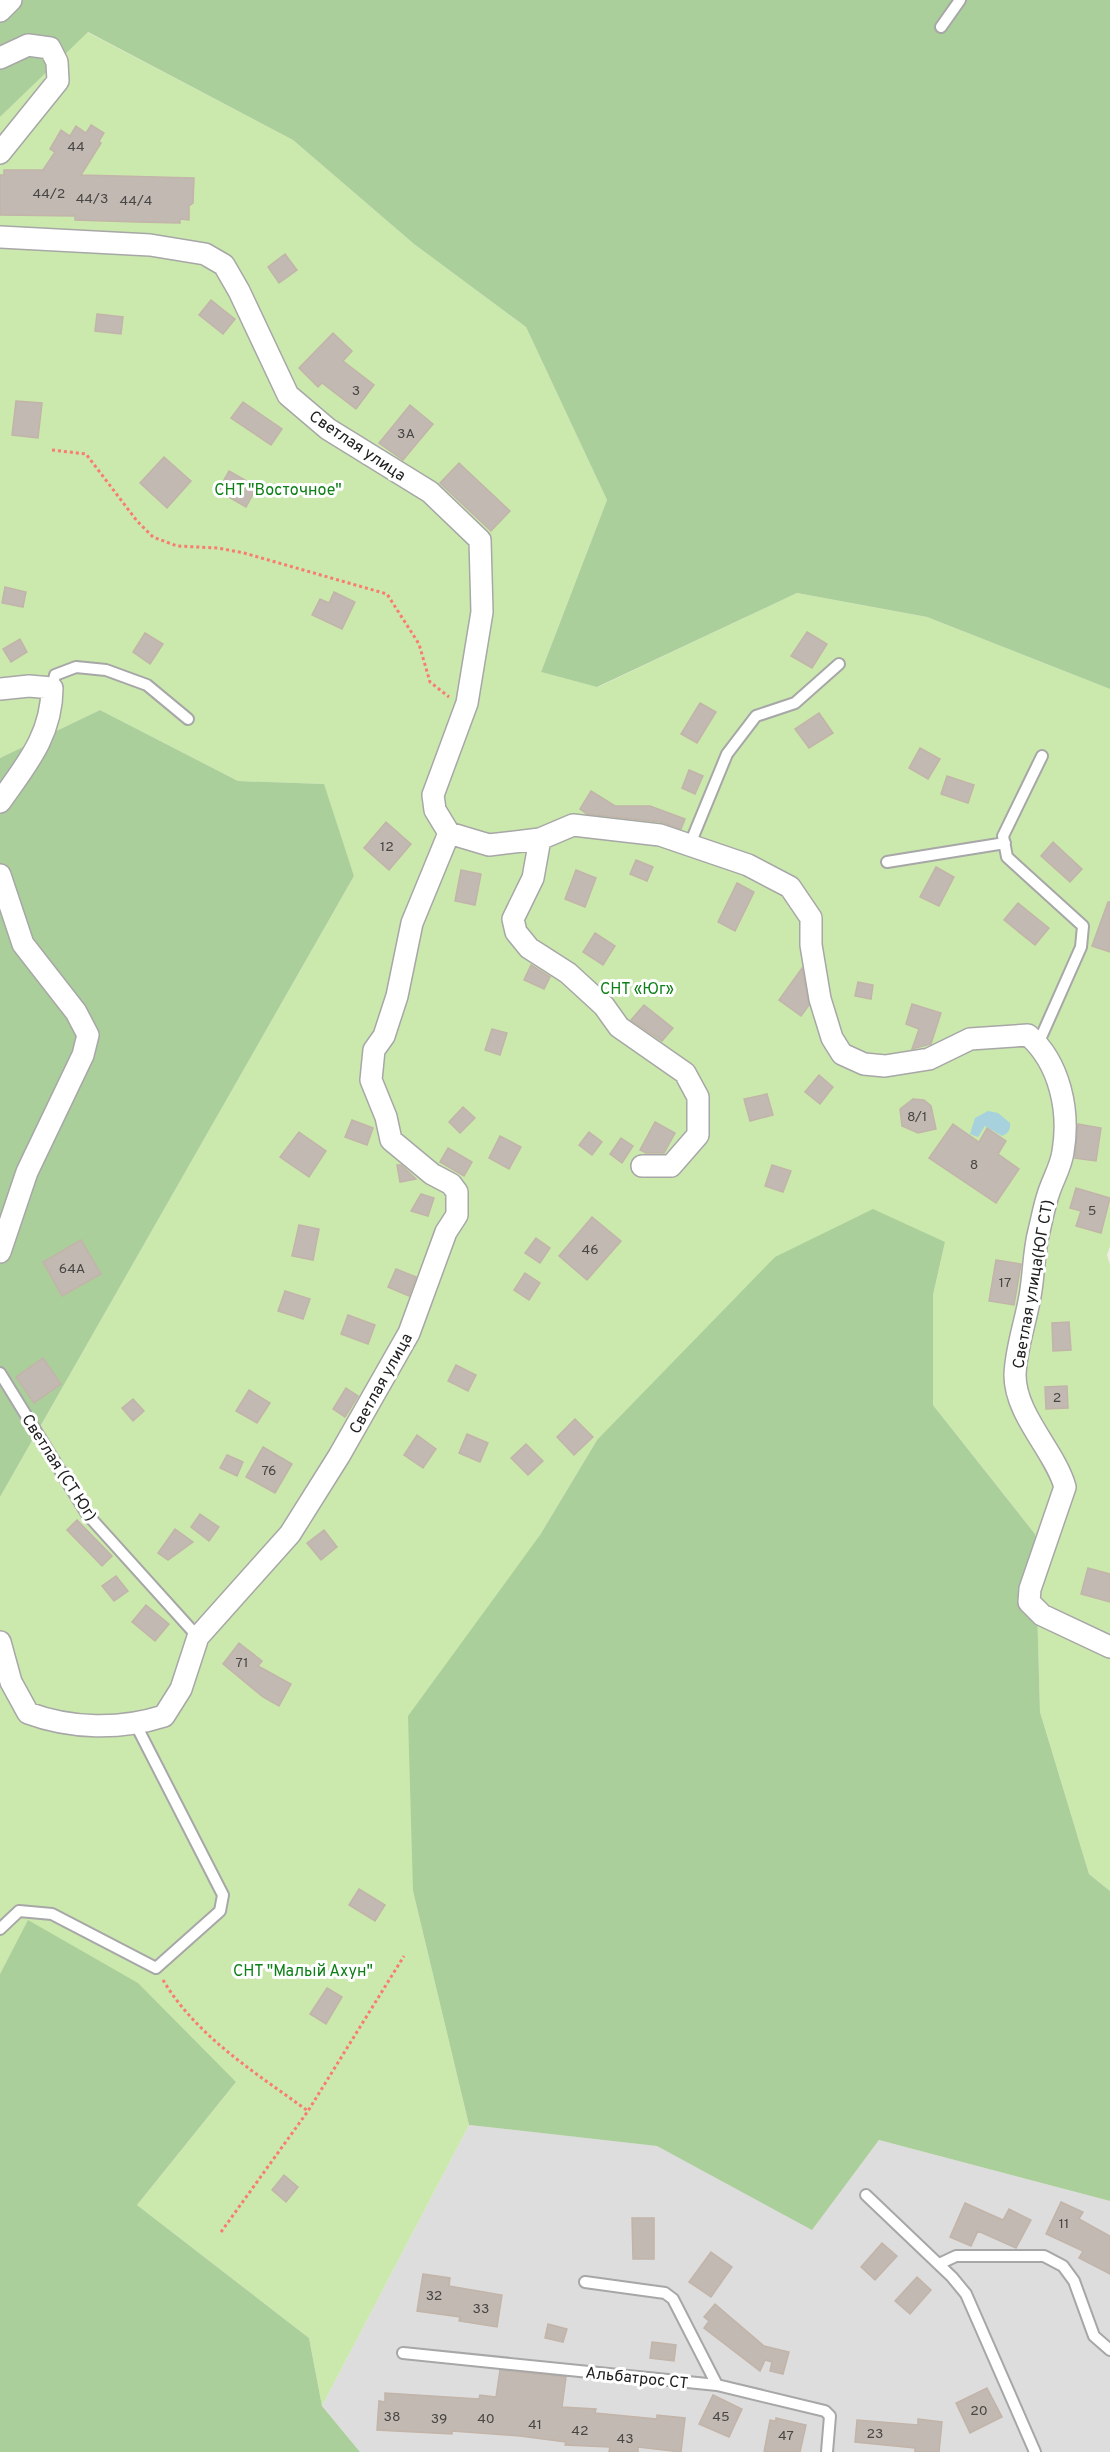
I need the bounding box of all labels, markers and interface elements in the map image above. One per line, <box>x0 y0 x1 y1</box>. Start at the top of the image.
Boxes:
house number: 44 <box>67 139 85 156</box>
house number: 44/2 <box>33 186 65 203</box>
house number: 44/3 <box>76 191 108 208</box>
house number: 44/4 <box>120 193 152 210</box>
house number: 3 <box>352 383 360 400</box>
street label: Светлая улица <box>305 407 409 486</box>
house number: 3А <box>397 426 415 443</box>
park label: СНТ "Восточное" <box>214 481 342 501</box>
house number: 12 <box>380 839 394 856</box>
park label: СНТ «Юг» <box>600 980 674 1000</box>
house number: 8/1 <box>907 1109 927 1126</box>
house number: 8 <box>970 1157 978 1174</box>
street label: Светлая улица(ЮГ СТ) <box>1009 1198 1059 1371</box>
house number: 5 <box>1088 1203 1096 1220</box>
house number: 46 <box>581 1242 599 1259</box>
house number: 64А <box>59 1261 85 1278</box>
house number: 17 <box>999 1275 1011 1292</box>
street label: Светлая улица <box>346 1330 418 1438</box>
house number: 2 <box>1053 1390 1061 1407</box>
street label: Светлая (СТ Юг) <box>16 1411 100 1525</box>
house number: 76 <box>262 1463 276 1480</box>
house number: 71 <box>236 1655 248 1672</box>
park label: СНТ "Малый Ахун" <box>233 1962 373 1982</box>
house number: 11 <box>1059 2216 1069 2233</box>
house number: 32 <box>426 2288 442 2305</box>
house number: 33 <box>473 2301 489 2318</box>
street label: Альбатрос СТ <box>584 2364 689 2394</box>
house number: 20 <box>970 2403 988 2420</box>
house number: 38 <box>384 2409 400 2426</box>
house number: 45 <box>712 2409 730 2426</box>
house number: 39 <box>431 2411 447 2428</box>
house number: 40 <box>477 2411 495 2428</box>
house number: 41 <box>528 2417 542 2434</box>
house number: 42 <box>571 2423 589 2440</box>
house number: 23 <box>867 2426 884 2443</box>
house number: 47 <box>778 2428 794 2445</box>
house number: 43 <box>616 2431 634 2448</box>

